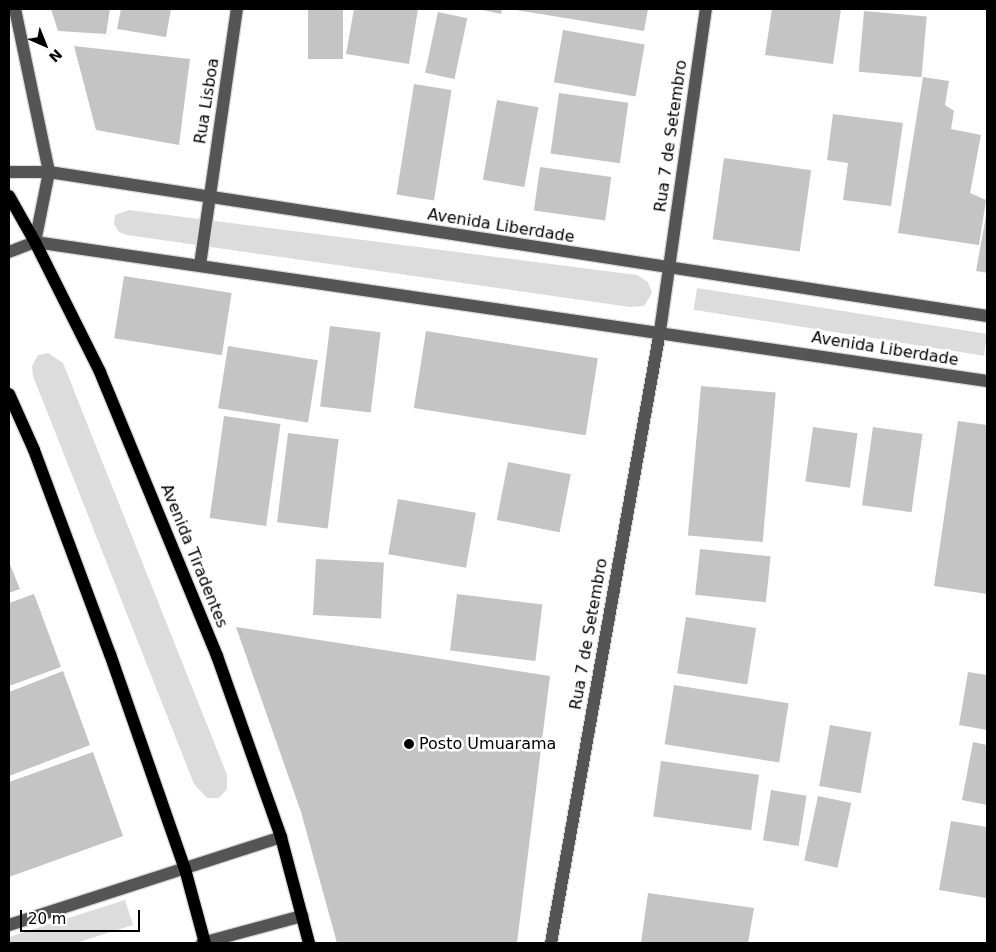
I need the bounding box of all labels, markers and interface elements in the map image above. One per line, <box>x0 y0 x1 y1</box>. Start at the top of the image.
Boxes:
north arrow <box>20 20 70 70</box>
text: N <box>46 46 65 66</box>
street label: Rua Lisboa <box>191 57 223 145</box>
street label: Rua 7 de Setembro <box>651 59 691 213</box>
street label: Avenida Liberdade <box>426 205 576 247</box>
street label: Avenida Liberdade <box>810 328 960 370</box>
street label: Avenida Tiradentes <box>156 481 232 631</box>
street label: Rua 7 de Setembro <box>566 557 612 711</box>
place label: Posto Umuarama <box>419 734 556 754</box>
marker: Posto Umuarama <box>403 738 415 750</box>
scale bar <box>22 900 142 932</box>
text: 20 m <box>28 910 66 928</box>

